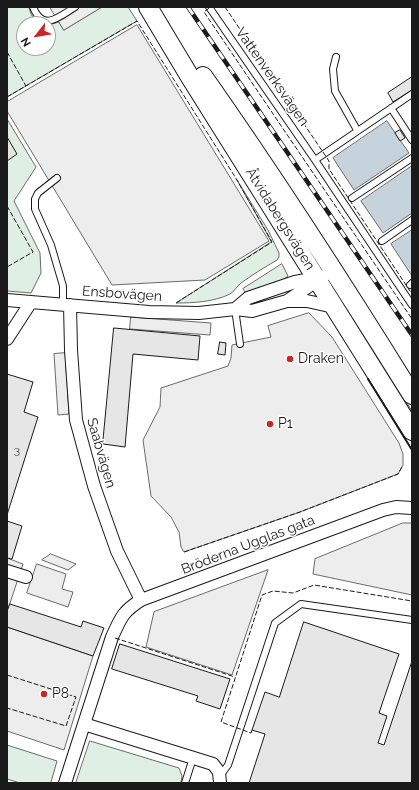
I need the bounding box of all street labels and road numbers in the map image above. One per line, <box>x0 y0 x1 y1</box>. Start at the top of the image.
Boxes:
street label: Vattenverksvägen <box>232 25 312 129</box>
street label: Åtvidabergsvägen <box>242 165 318 273</box>
street label: Ensbovägen <box>81 283 163 305</box>
street label: Saabvägen <box>83 416 119 490</box>
street label: Bröderna Ugglas gata <box>179 512 317 578</box>

